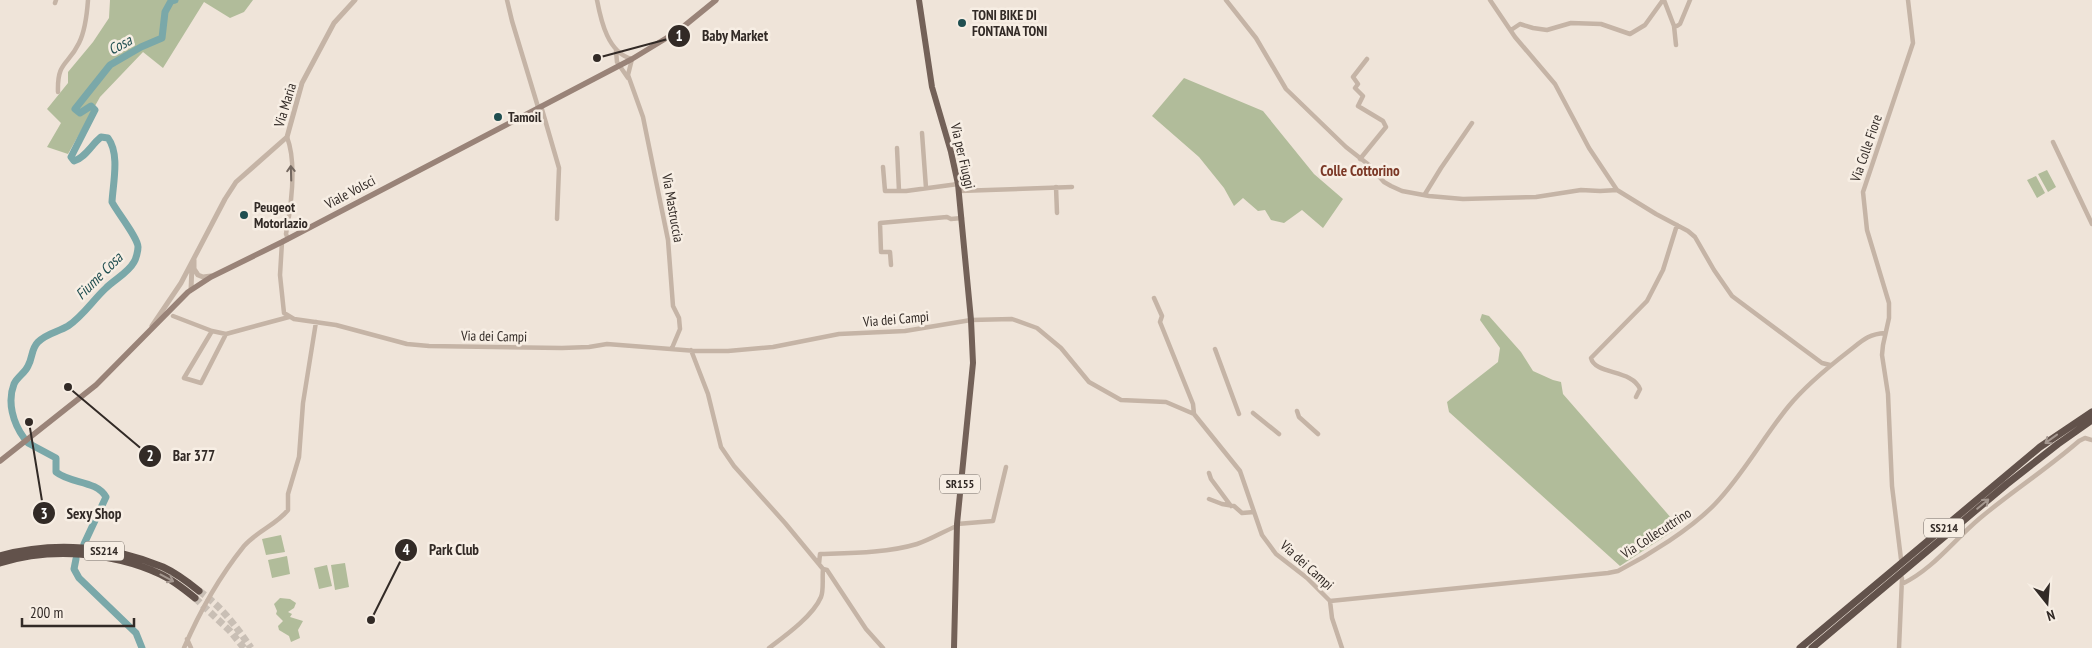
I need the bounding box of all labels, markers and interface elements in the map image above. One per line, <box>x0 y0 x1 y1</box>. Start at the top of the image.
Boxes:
place label: TONI BIKE DI FONTANA TONI <box>972 6 1047 40</box>
marker: TONI BIKE DI FONTANA TONI <box>956 17 968 29</box>
callout: Baby Market <box>667 21 778 51</box>
text: 1 <box>675 26 683 45</box>
text: Baby Market <box>702 26 769 45</box>
water label: Cosa <box>105 30 136 59</box>
street label: Via Maria <box>270 81 300 130</box>
place label: Tamoil <box>508 108 542 126</box>
marker: Tamoil <box>492 111 504 123</box>
street label: Via Colle Fiore <box>1846 112 1886 185</box>
street label: Via per Fiuggi <box>946 120 979 191</box>
district label: Colle Cottorino <box>1320 161 1400 180</box>
one-way arrow <box>287 166 296 182</box>
street label: Viale Volsci <box>321 171 378 213</box>
street label: Via Mastruccia <box>658 171 688 244</box>
place label: Peugeot Motorlazio <box>254 198 308 232</box>
marker: Peugeot Motorlazio <box>238 209 250 221</box>
water label: Fiume Cosa <box>71 247 127 303</box>
street label: Via dei Campi <box>861 307 930 331</box>
street label: Via dei Campi <box>460 326 527 346</box>
one-way arrow <box>2044 434 2058 444</box>
callout: Bar 377 <box>138 441 225 471</box>
text: 2 <box>146 446 154 465</box>
text: Bar 377 <box>173 446 215 465</box>
road number: SR155 <box>940 474 980 494</box>
callout: Sexy Shop <box>31 498 132 528</box>
one-way arrow <box>1976 499 1989 510</box>
text: 3 <box>40 504 48 523</box>
text: Sexy Shop <box>67 504 122 523</box>
street label: Via Collecuttrino <box>1617 504 1695 563</box>
road number: SS214 <box>1924 518 1964 538</box>
callout: Park Club <box>394 535 489 565</box>
street label: Via dei Campi <box>1276 536 1338 594</box>
text: 4 <box>402 540 410 559</box>
text: Park Club <box>429 540 479 559</box>
road number: SS214 <box>84 542 124 560</box>
one-way arrow <box>159 573 174 583</box>
north arrow <box>2022 578 2072 628</box>
scale bar <box>22 596 135 628</box>
text: 200 m <box>30 603 63 622</box>
text: N <box>2045 606 2057 625</box>

